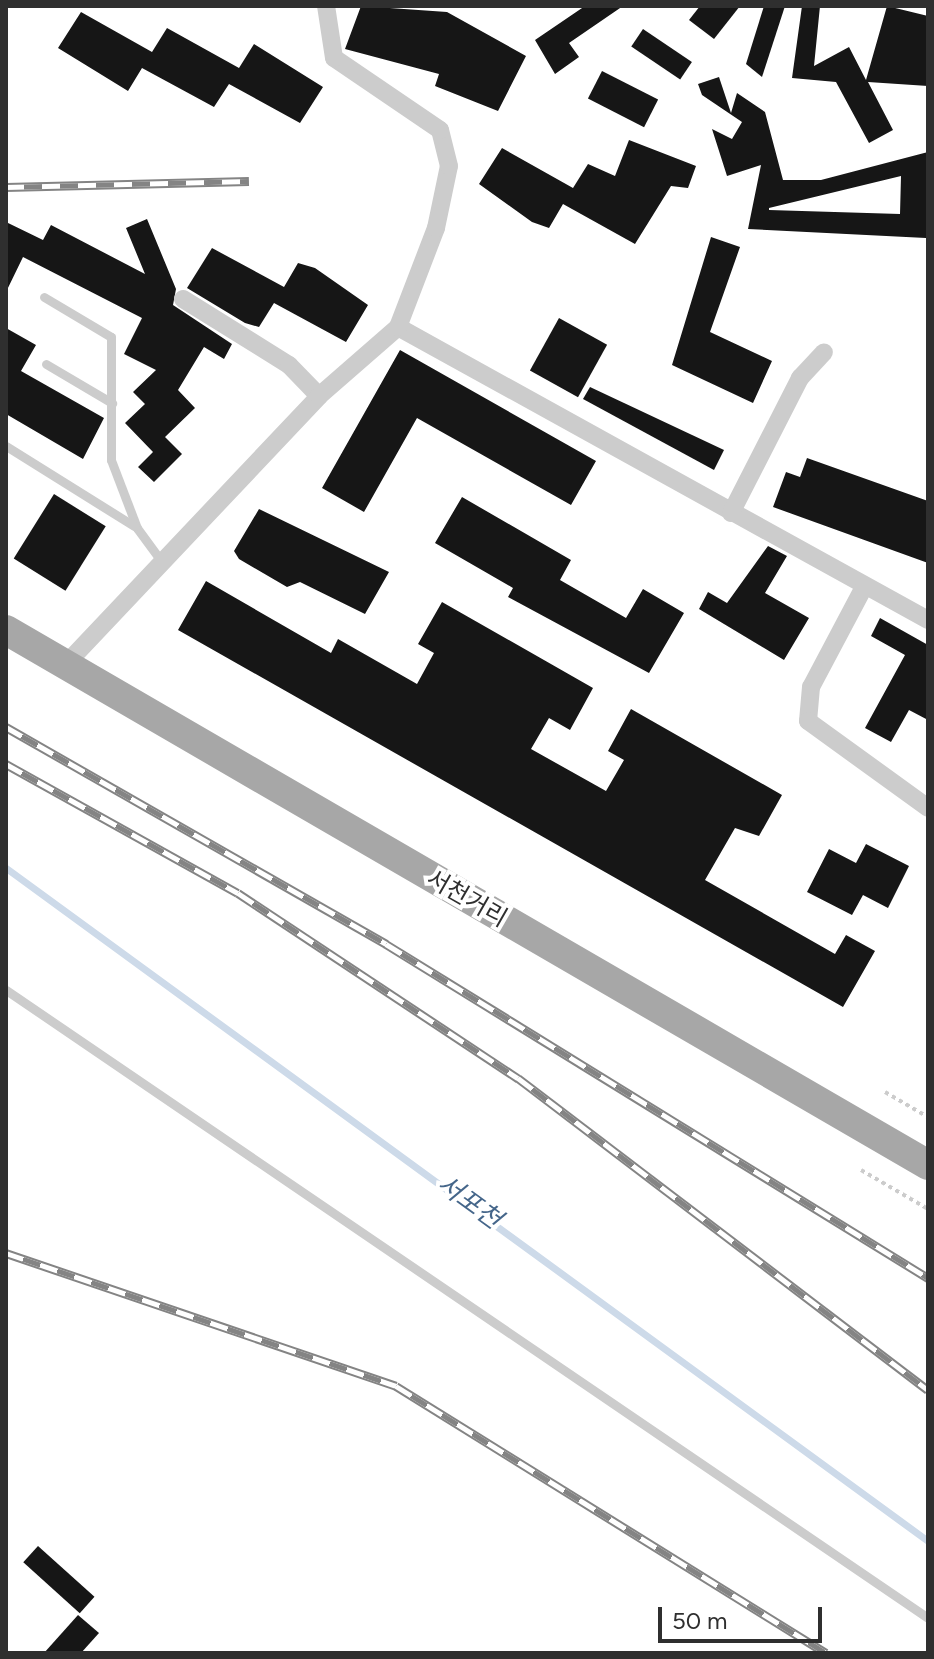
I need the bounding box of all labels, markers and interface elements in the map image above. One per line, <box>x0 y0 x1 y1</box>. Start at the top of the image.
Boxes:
street label: 서천거리 <box>422 863 512 933</box>
water label: 서포천 <box>431 1168 507 1236</box>
scale bar <box>662 1591 826 1641</box>
text: 50 m <box>672 1606 728 1635</box>

